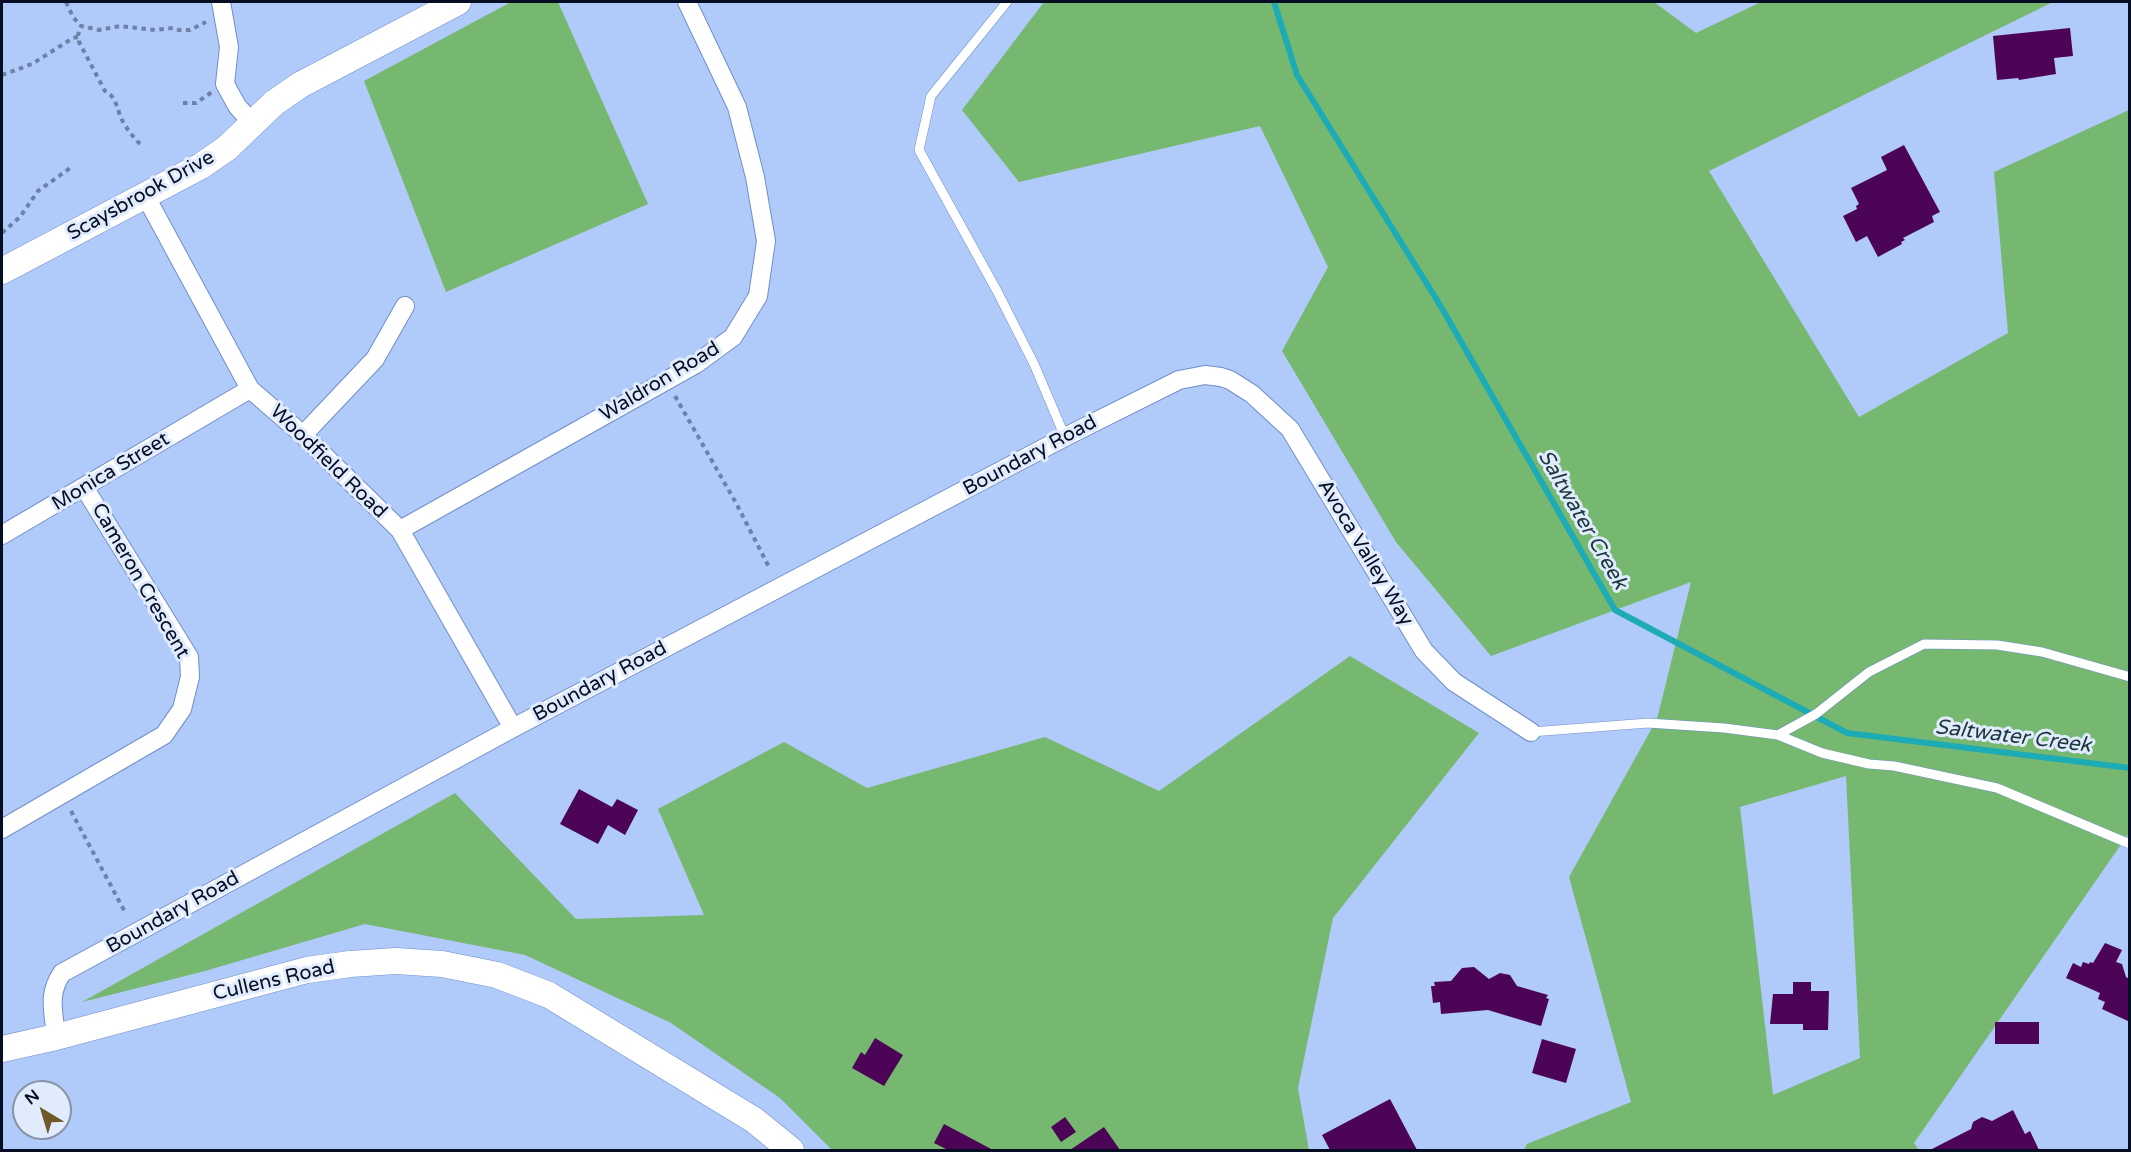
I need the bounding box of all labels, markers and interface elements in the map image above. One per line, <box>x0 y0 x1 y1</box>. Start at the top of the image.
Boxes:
street label: Scaysbrook Drive <box>63 146 219 246</box>
street label: Waldron Road <box>596 337 724 427</box>
street label: Woodfield Road <box>264 400 392 524</box>
street label: Boundary Road <box>959 411 1101 501</box>
street label: Monica Street <box>48 428 174 516</box>
water label: Saltwater Creek <box>1532 446 1632 594</box>
street label: Avoca Valley Way <box>1312 476 1418 630</box>
street label: Cameron Crescent <box>86 499 194 663</box>
street label: Boundary Road <box>529 637 671 727</box>
water label: Saltwater Creek <box>1934 715 2092 759</box>
street label: Boundary Road <box>102 867 244 959</box>
street label: Cullens Road <box>211 955 337 1007</box>
north arrow <box>12 1080 72 1140</box>
text: N <box>21 1086 43 1109</box>

